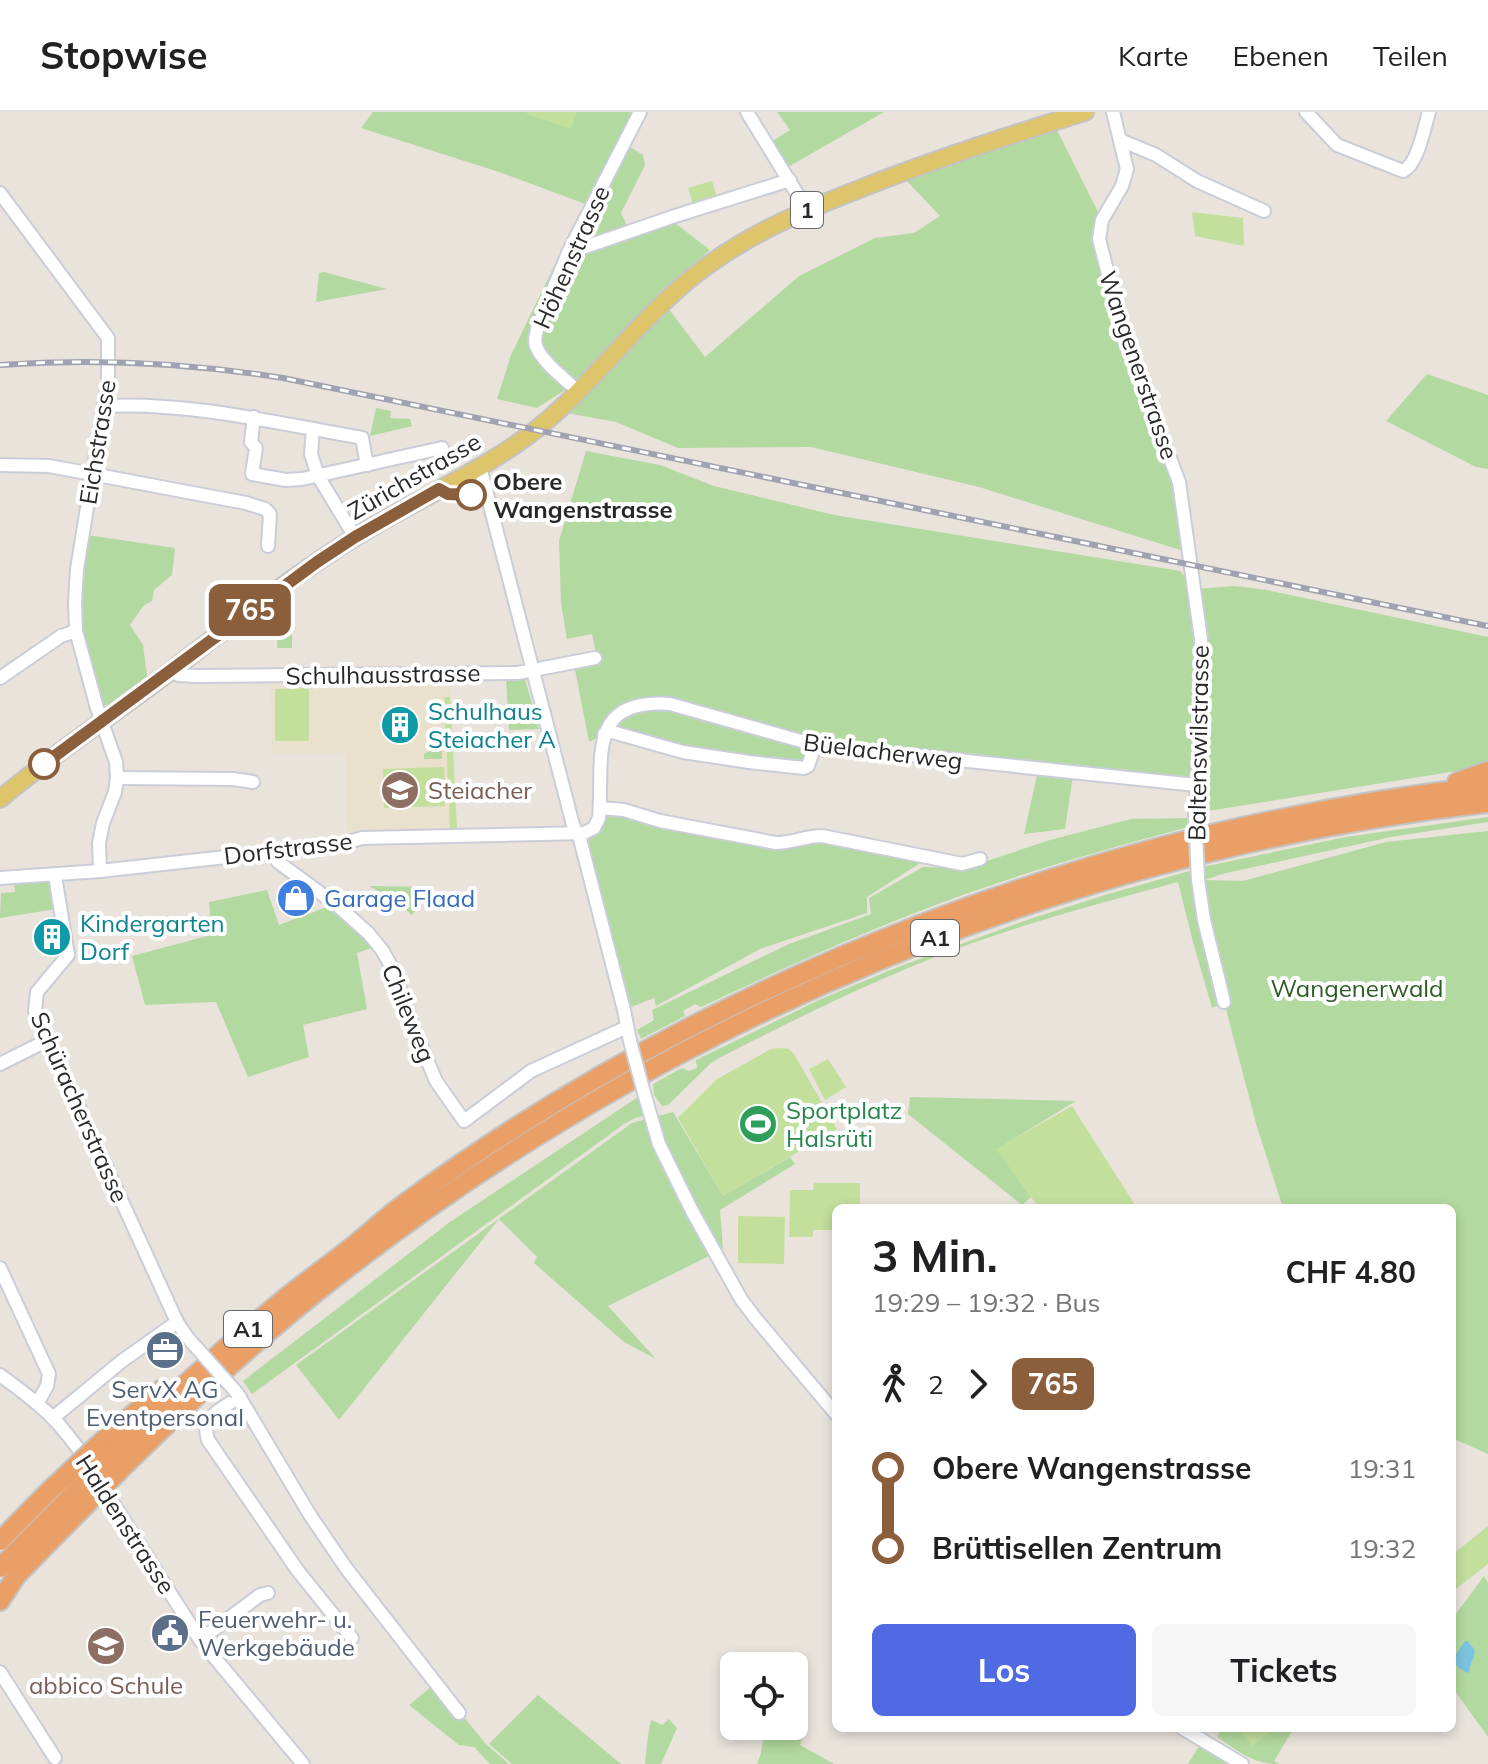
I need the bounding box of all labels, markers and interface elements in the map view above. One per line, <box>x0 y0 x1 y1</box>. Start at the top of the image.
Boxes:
text: Stopwise <box>40 31 208 79</box>
text: Karte <box>1118 38 1188 73</box>
text: Ebenen <box>1232 38 1329 73</box>
text: Teilen <box>1373 38 1448 73</box>
street label: Höhenstrasse <box>526 181 616 333</box>
road number: 1 <box>791 192 823 228</box>
street label: Wangenerstrasse <box>1093 267 1185 463</box>
street label: Eichstrasse <box>72 378 122 506</box>
street label: Zürichstrasse <box>342 426 486 526</box>
place label: Obere Wangenstrasse <box>493 466 673 524</box>
marker: Obere Wangenstrasse <box>456 480 486 510</box>
line badge: 765 <box>204 584 296 636</box>
text: 765 <box>225 592 275 627</box>
street label: Baltenswilstrasse <box>1181 645 1215 841</box>
street label: Schulhausstrasse <box>285 657 481 691</box>
place label: Schulhaus Steiacher A <box>428 696 556 754</box>
building icon: Schulhaus Steiacher A <box>379 704 421 746</box>
street label: Büelacherweg <box>802 726 964 776</box>
unlabelled marker <box>29 749 59 779</box>
school or university icon: Steiacher <box>379 769 421 811</box>
place label: Steiacher <box>428 775 532 805</box>
street label: Dorfstrasse <box>222 825 354 871</box>
shop icon: Garage Flaad <box>275 877 317 919</box>
place label: Garage Flaad <box>324 883 475 913</box>
place label: Kindergarten Dorf <box>80 908 225 966</box>
building icon: Kindergarten Dorf <box>31 916 73 958</box>
road number: A1 <box>911 920 959 956</box>
street label: Chileweg <box>376 960 442 1066</box>
park label: Wangenerwald <box>1271 973 1443 1003</box>
street label: Schüracherstrasse <box>25 1007 135 1207</box>
place label: Sportplatz Halsrüti <box>786 1095 902 1153</box>
sports icon: Sportplatz Halsrüti <box>737 1103 779 1145</box>
text: 3 Min. <box>872 1228 998 1283</box>
text: CHF 4.80 <box>1285 1253 1416 1291</box>
text: 19:29 – 19:32 · Bus <box>872 1286 1101 1319</box>
road number: A1 <box>224 1311 272 1347</box>
office icon: ServX AG Eventpersonal <box>144 1329 186 1371</box>
icon: walk <box>872 1362 916 1406</box>
icon: forward <box>956 1362 1000 1406</box>
text: 765 <box>1028 1366 1078 1401</box>
text: 2 <box>928 1368 944 1401</box>
place label: ServX AG Eventpersonal <box>86 1374 244 1432</box>
street label: Haldenstrasse <box>70 1449 182 1599</box>
text: Obere Wangenstrasse <box>932 1449 1252 1487</box>
text: 19:31 <box>1348 1452 1416 1485</box>
text: Brüttisellen Zentrum <box>932 1529 1222 1567</box>
text: 19:32 <box>1348 1532 1416 1565</box>
place label: Feuerwehr- u. Werkgebäude <box>198 1604 355 1662</box>
public building icon: Feuerwehr- u. Werkgebäude <box>149 1612 191 1654</box>
button: Los <box>872 1624 1136 1716</box>
button: Tickets <box>1152 1624 1416 1716</box>
school or university icon: abbico Schule <box>85 1625 127 1667</box>
map controls <box>720 1652 808 1740</box>
button: locate <box>720 1652 808 1740</box>
place label: abbico Schule <box>29 1670 183 1700</box>

